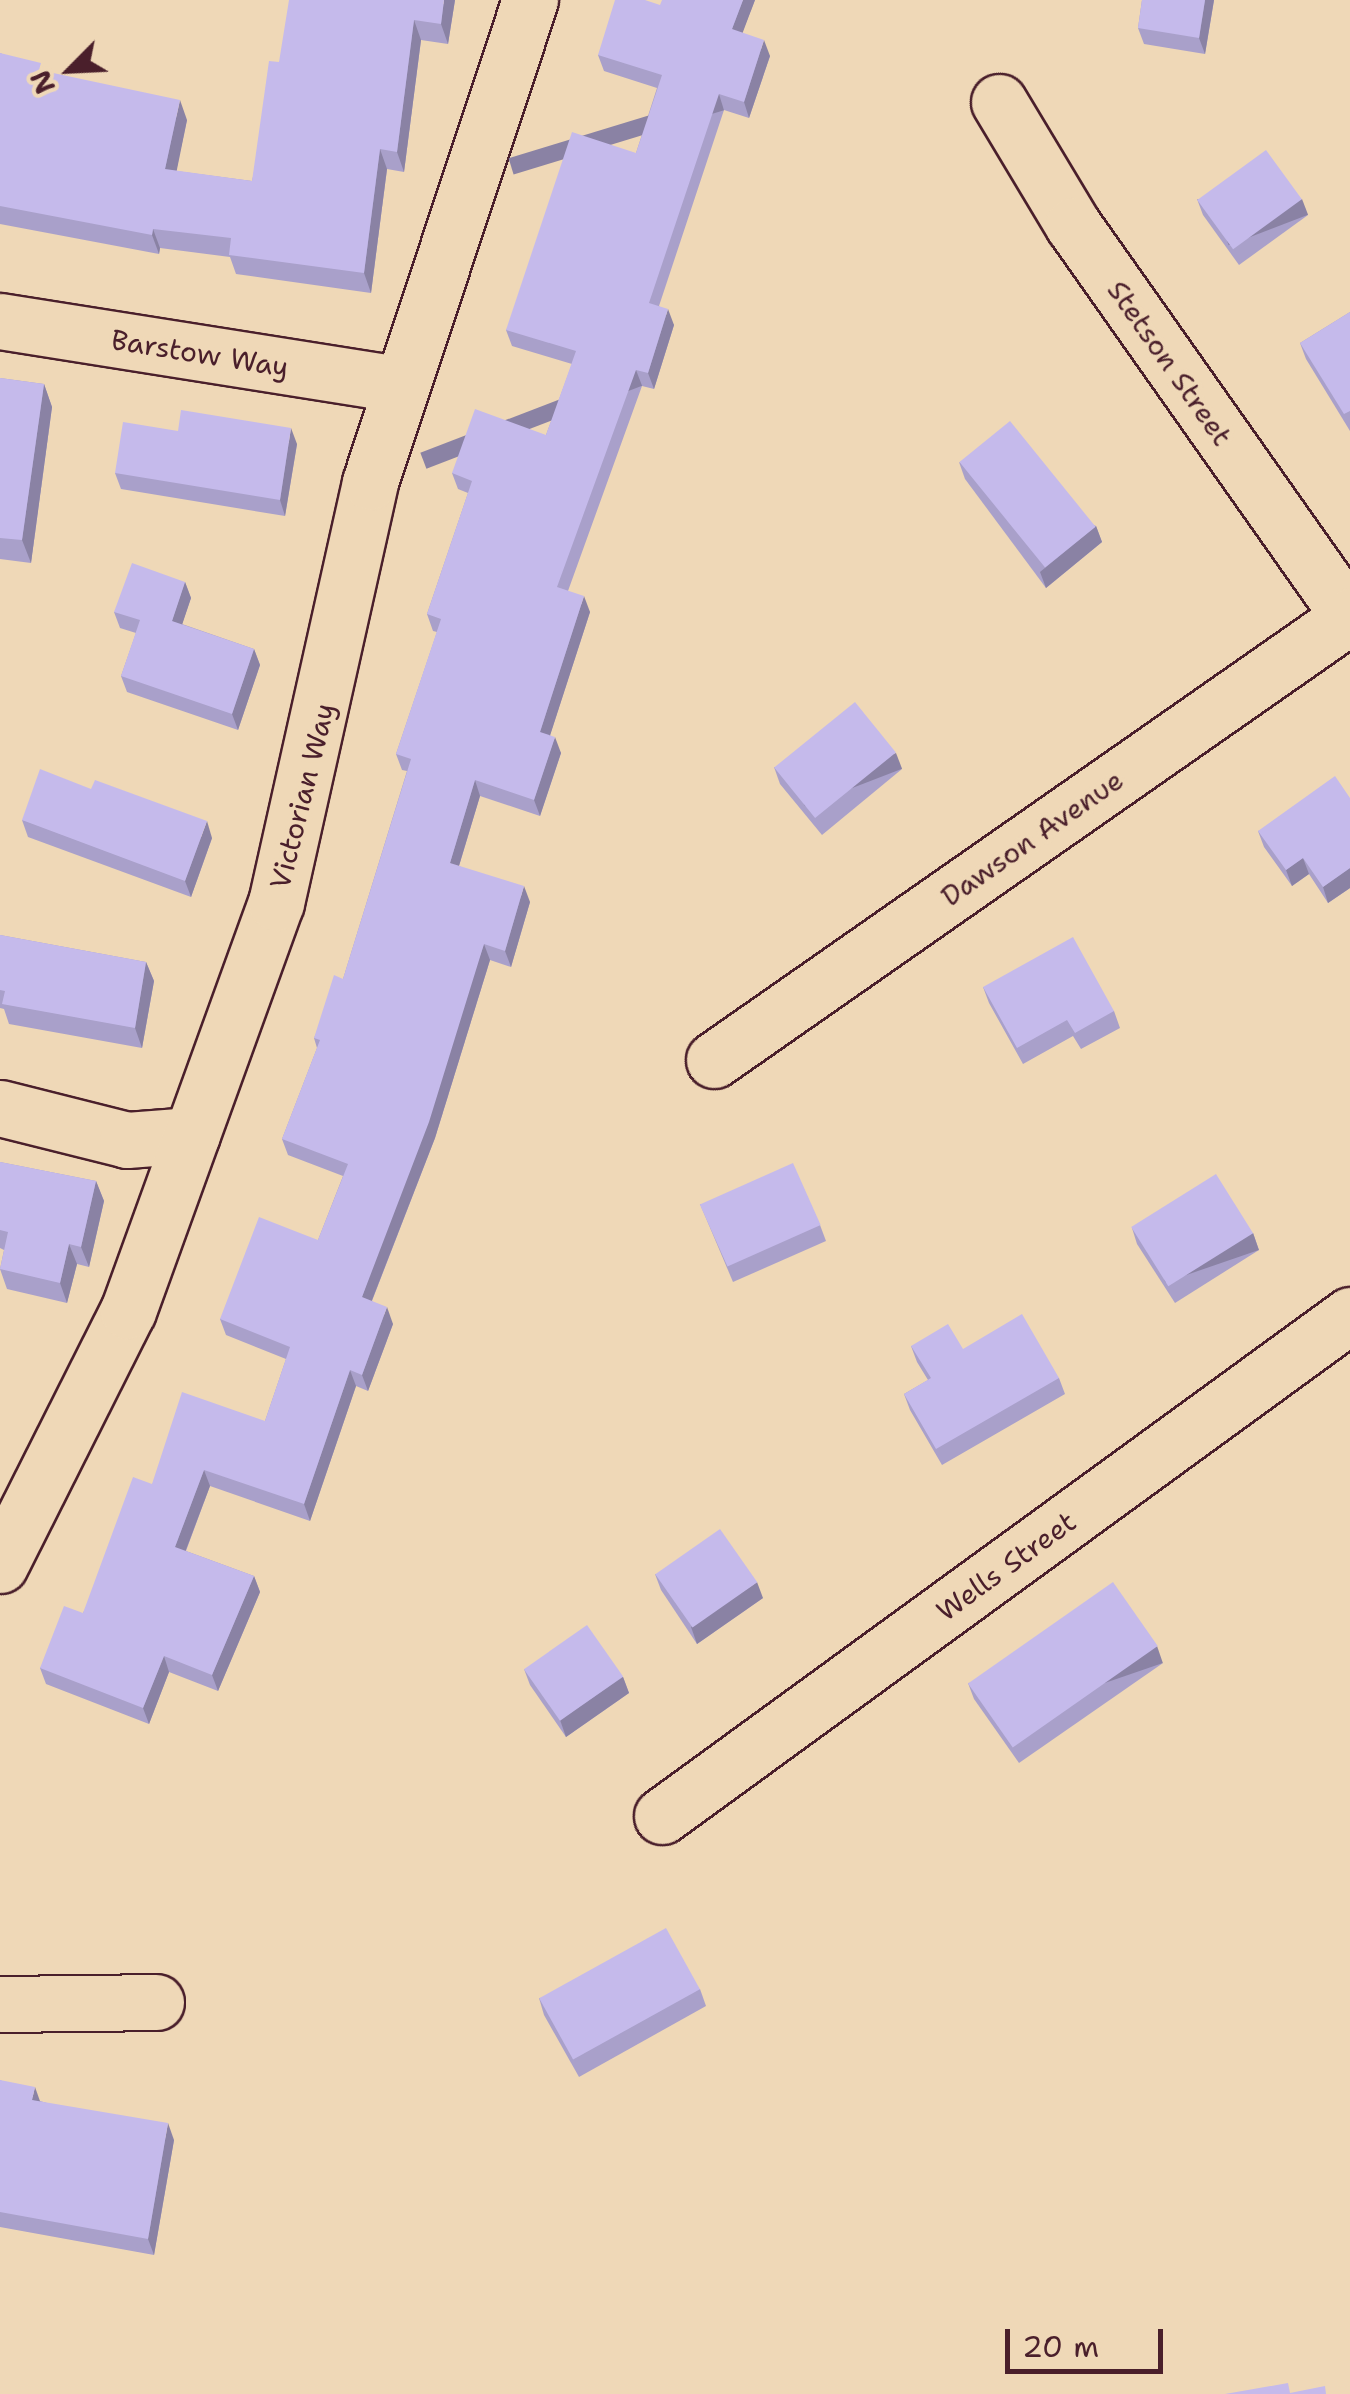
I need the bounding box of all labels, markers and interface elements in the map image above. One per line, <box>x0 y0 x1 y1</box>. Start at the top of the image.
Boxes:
north arrow <box>20 20 120 120</box>
text: N <box>21 64 64 100</box>
street label: Stetson Street <box>1101 274 1239 452</box>
street label: Barstow Way <box>109 322 291 384</box>
street label: Victorian Way <box>263 700 341 892</box>
street label: Dawson Avenue <box>935 763 1129 913</box>
street label: Wells Street <box>930 1504 1082 1628</box>
scale bar <box>1010 2309 1168 2371</box>
text: 20 m <box>1022 2326 1099 2367</box>

